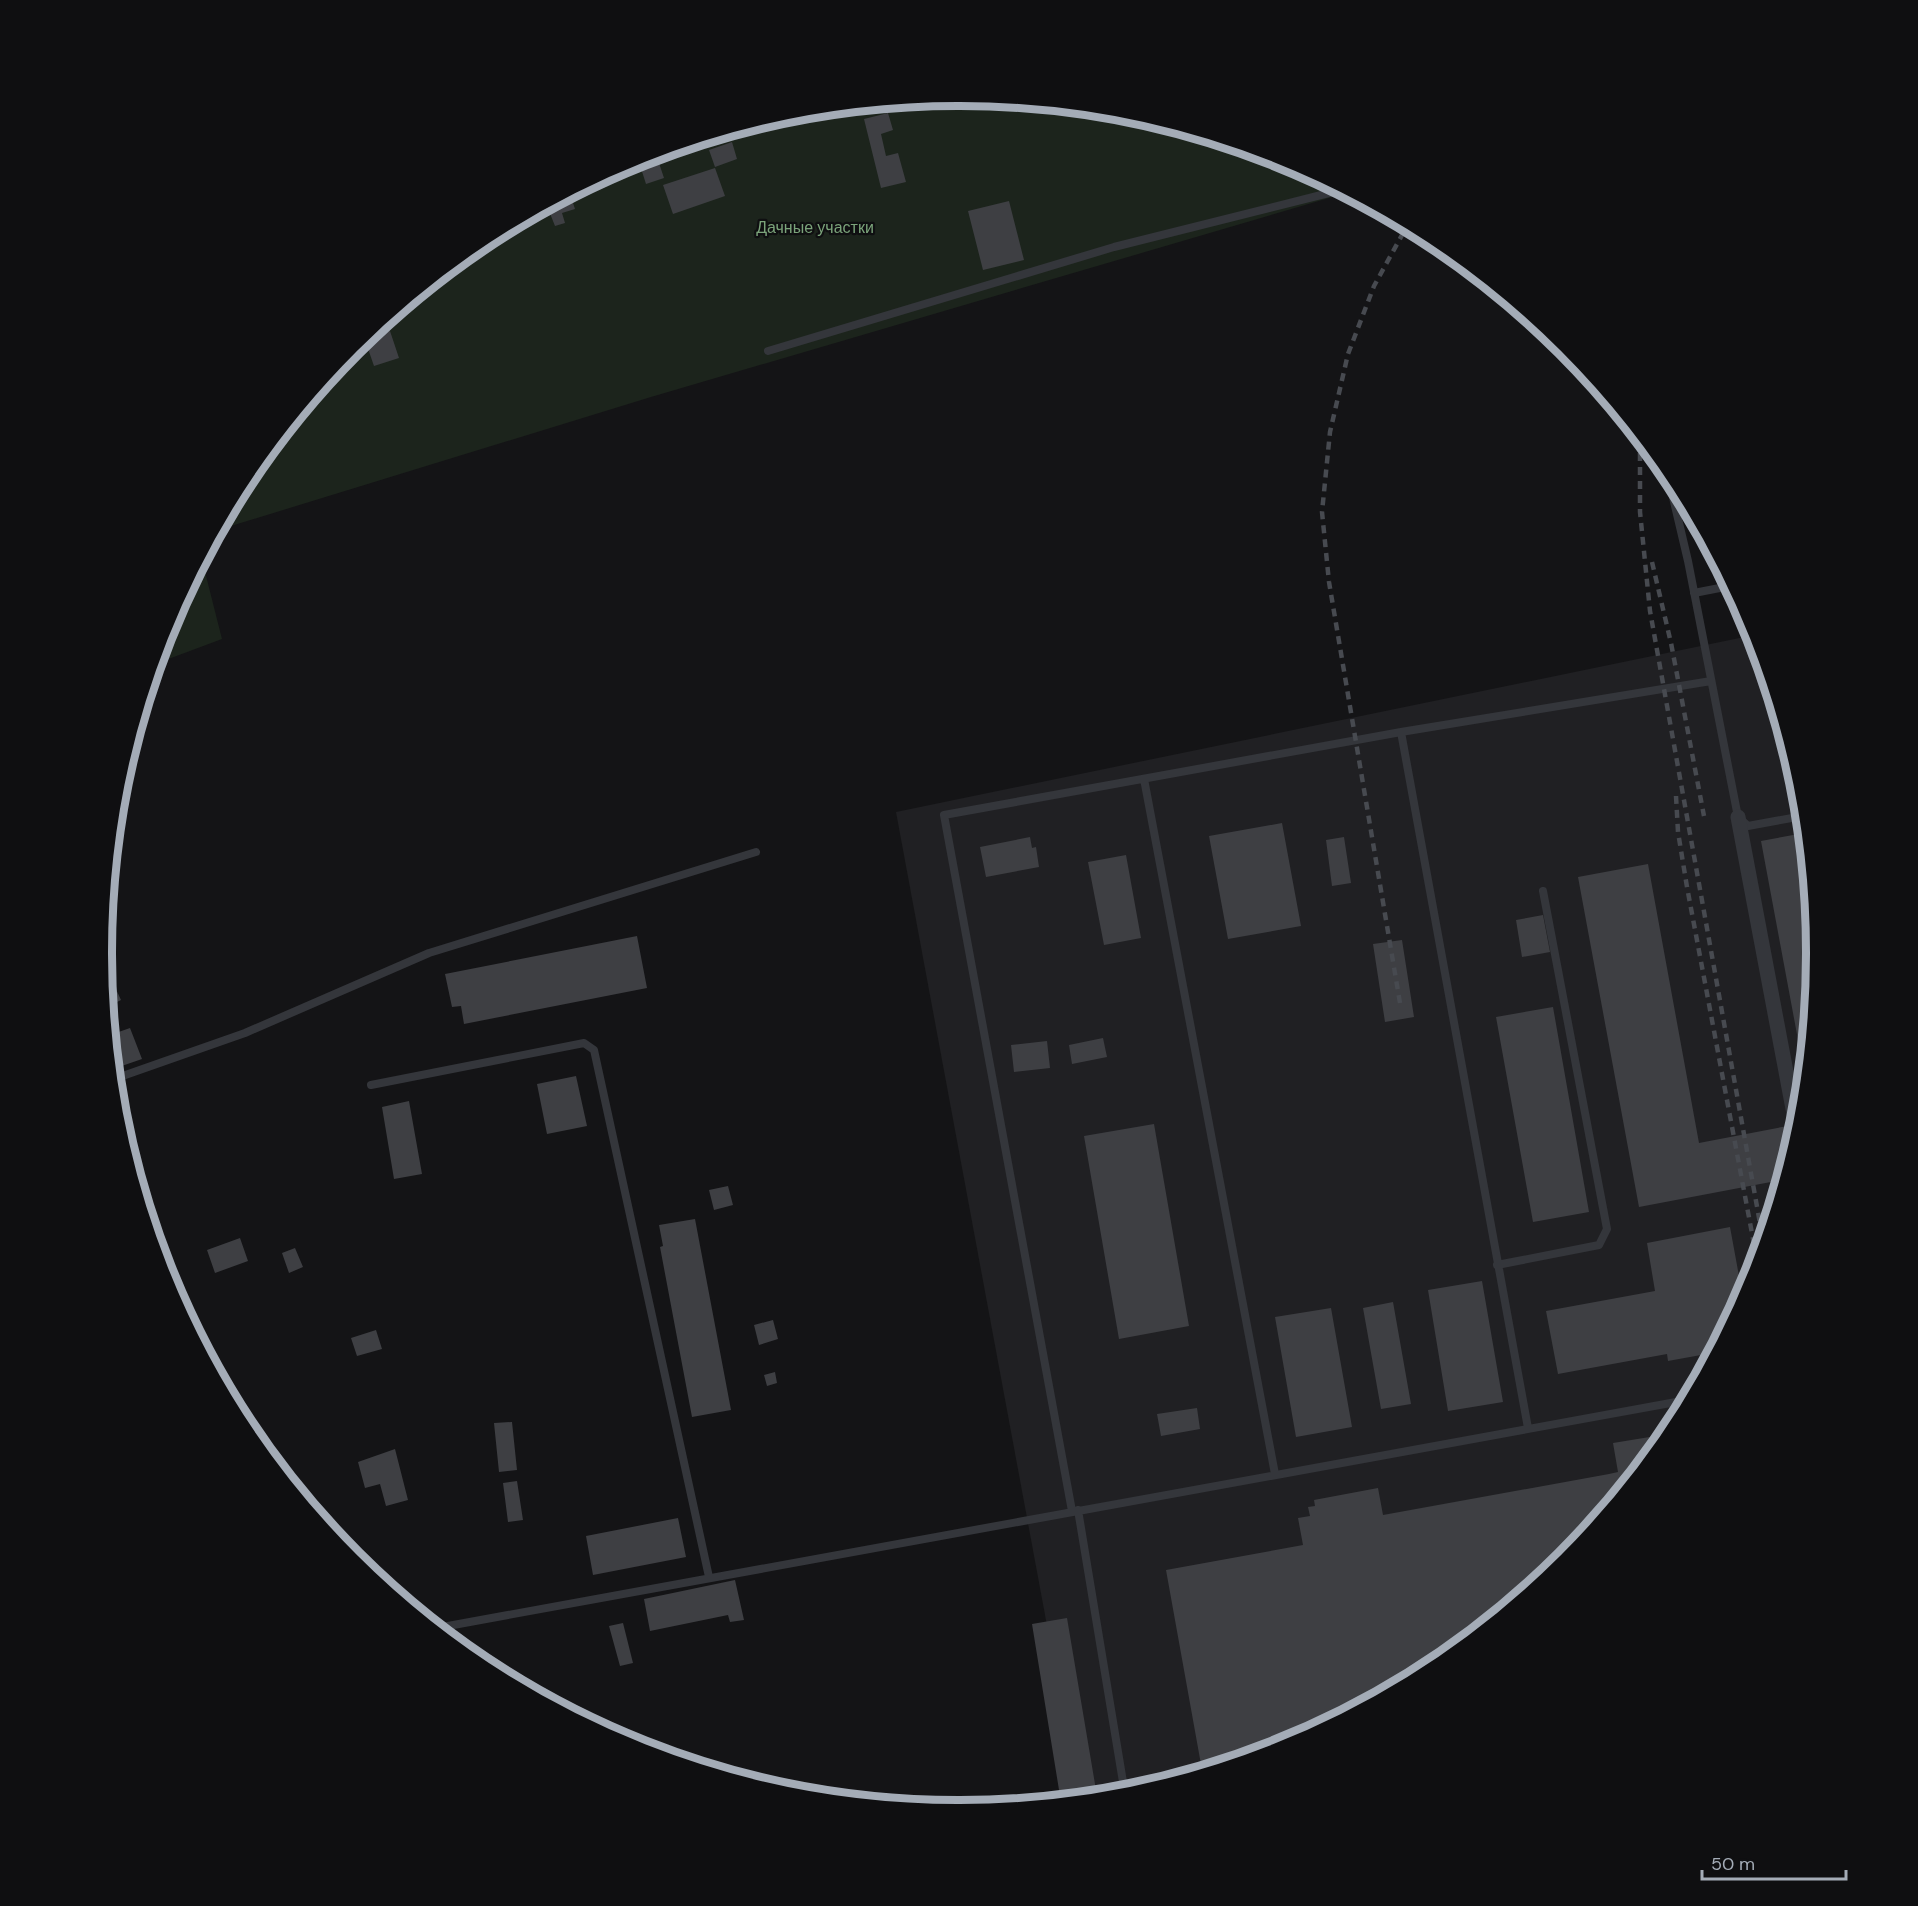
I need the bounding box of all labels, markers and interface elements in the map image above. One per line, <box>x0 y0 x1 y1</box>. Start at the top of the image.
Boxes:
park label: Дачные участки <box>756 217 874 238</box>
scale bar <box>1702 1843 1846 1881</box>
text: 50 m <box>1711 1852 1755 1876</box>

